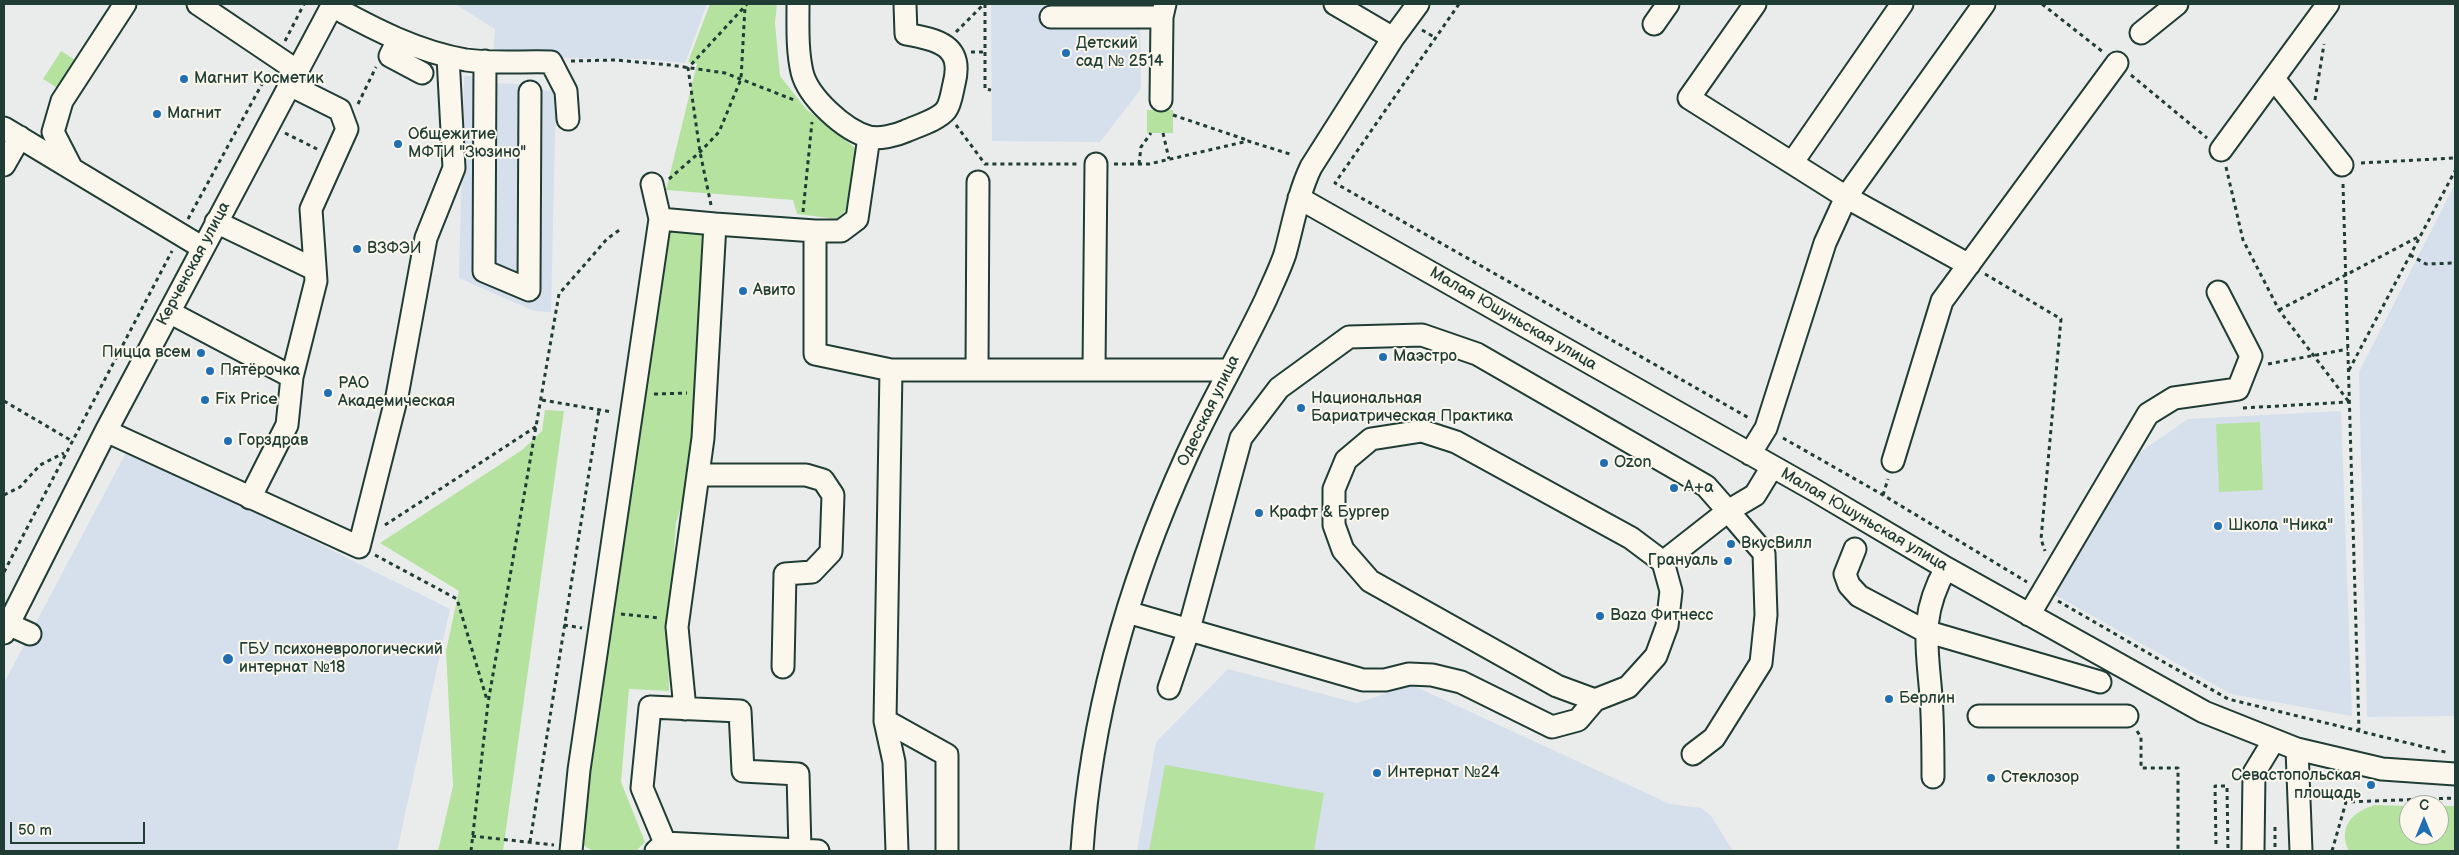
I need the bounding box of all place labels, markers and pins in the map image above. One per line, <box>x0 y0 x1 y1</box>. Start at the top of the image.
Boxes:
place label: Детский сад № 2514 <box>1076 34 1163 72</box>
marker: Детский сад № 2514 <box>1060 47 1072 59</box>
place label: Магнит Косметик <box>194 69 324 89</box>
marker: Магнит Косметик <box>178 73 190 85</box>
place label: Магнит <box>167 104 222 124</box>
marker: Магнит <box>151 108 163 120</box>
place label: Общежитие МФТИ "Зюзино" <box>408 125 526 163</box>
marker: Общежитие МФТИ "Зюзино" <box>392 138 404 150</box>
place label: ВЗФЭИ <box>367 239 422 259</box>
marker: ВЗФЭИ <box>351 243 363 255</box>
place label: Авито <box>753 281 795 301</box>
marker: Авито <box>737 285 749 297</box>
place label: Пицца всем <box>102 343 191 363</box>
marker: Пицца всем <box>195 347 207 359</box>
place label: Маэстро <box>1393 347 1457 367</box>
marker: Маэстро <box>1377 351 1389 363</box>
place label: Пятёрочка <box>220 361 300 381</box>
marker: Пятёрочка <box>204 365 216 377</box>
place label: РАО Академическая <box>338 374 455 412</box>
marker: РАО Академическая <box>322 387 334 399</box>
place label: Национальная Бариатрическая Практика <box>1311 389 1513 427</box>
place label: Fix Price <box>215 390 278 410</box>
marker: Fix Price <box>199 394 211 406</box>
marker: Национальная Бариатрическая Практика <box>1295 402 1307 414</box>
place label: Горздрав <box>238 431 308 451</box>
marker: Горздрав <box>222 435 234 447</box>
place label: Ozon <box>1614 453 1652 473</box>
marker: Ozon <box>1598 457 1610 469</box>
place label: А+а <box>1684 478 1714 498</box>
marker: А+а <box>1668 482 1680 494</box>
place label: Крафт & Бургер <box>1269 503 1389 523</box>
marker: Крафт & Бургер <box>1253 507 1265 519</box>
place label: Школа "Ника" <box>2228 516 2333 536</box>
marker: Школа "Ника" <box>2212 520 2224 532</box>
place label: ВкусВилл <box>1741 534 1812 554</box>
marker: ВкусВилл <box>1725 538 1737 550</box>
place label: Грануаль <box>1648 551 1718 571</box>
marker: Грануаль <box>1722 555 1734 567</box>
place label: Baza Фитнесс <box>1610 606 1713 626</box>
marker: Baza Фитнесс <box>1594 610 1606 622</box>
place label: ГБУ психоневрологический интернат №18 <box>239 640 443 678</box>
marker: ГБУ психоневрологический интернат №18 <box>221 652 235 666</box>
place label: Берлин <box>1899 689 1955 709</box>
marker: Берлин <box>1883 693 1895 705</box>
place label: Интернат №24 <box>1387 763 1500 783</box>
place label: Севастопольская площадь <box>2231 766 2361 804</box>
marker: Интернат №24 <box>1371 767 1383 779</box>
place label: Стеклозор <box>2001 768 2079 788</box>
marker: Стеклозор <box>1985 772 1997 784</box>
marker: Севастопольская площадь <box>2365 779 2377 791</box>

